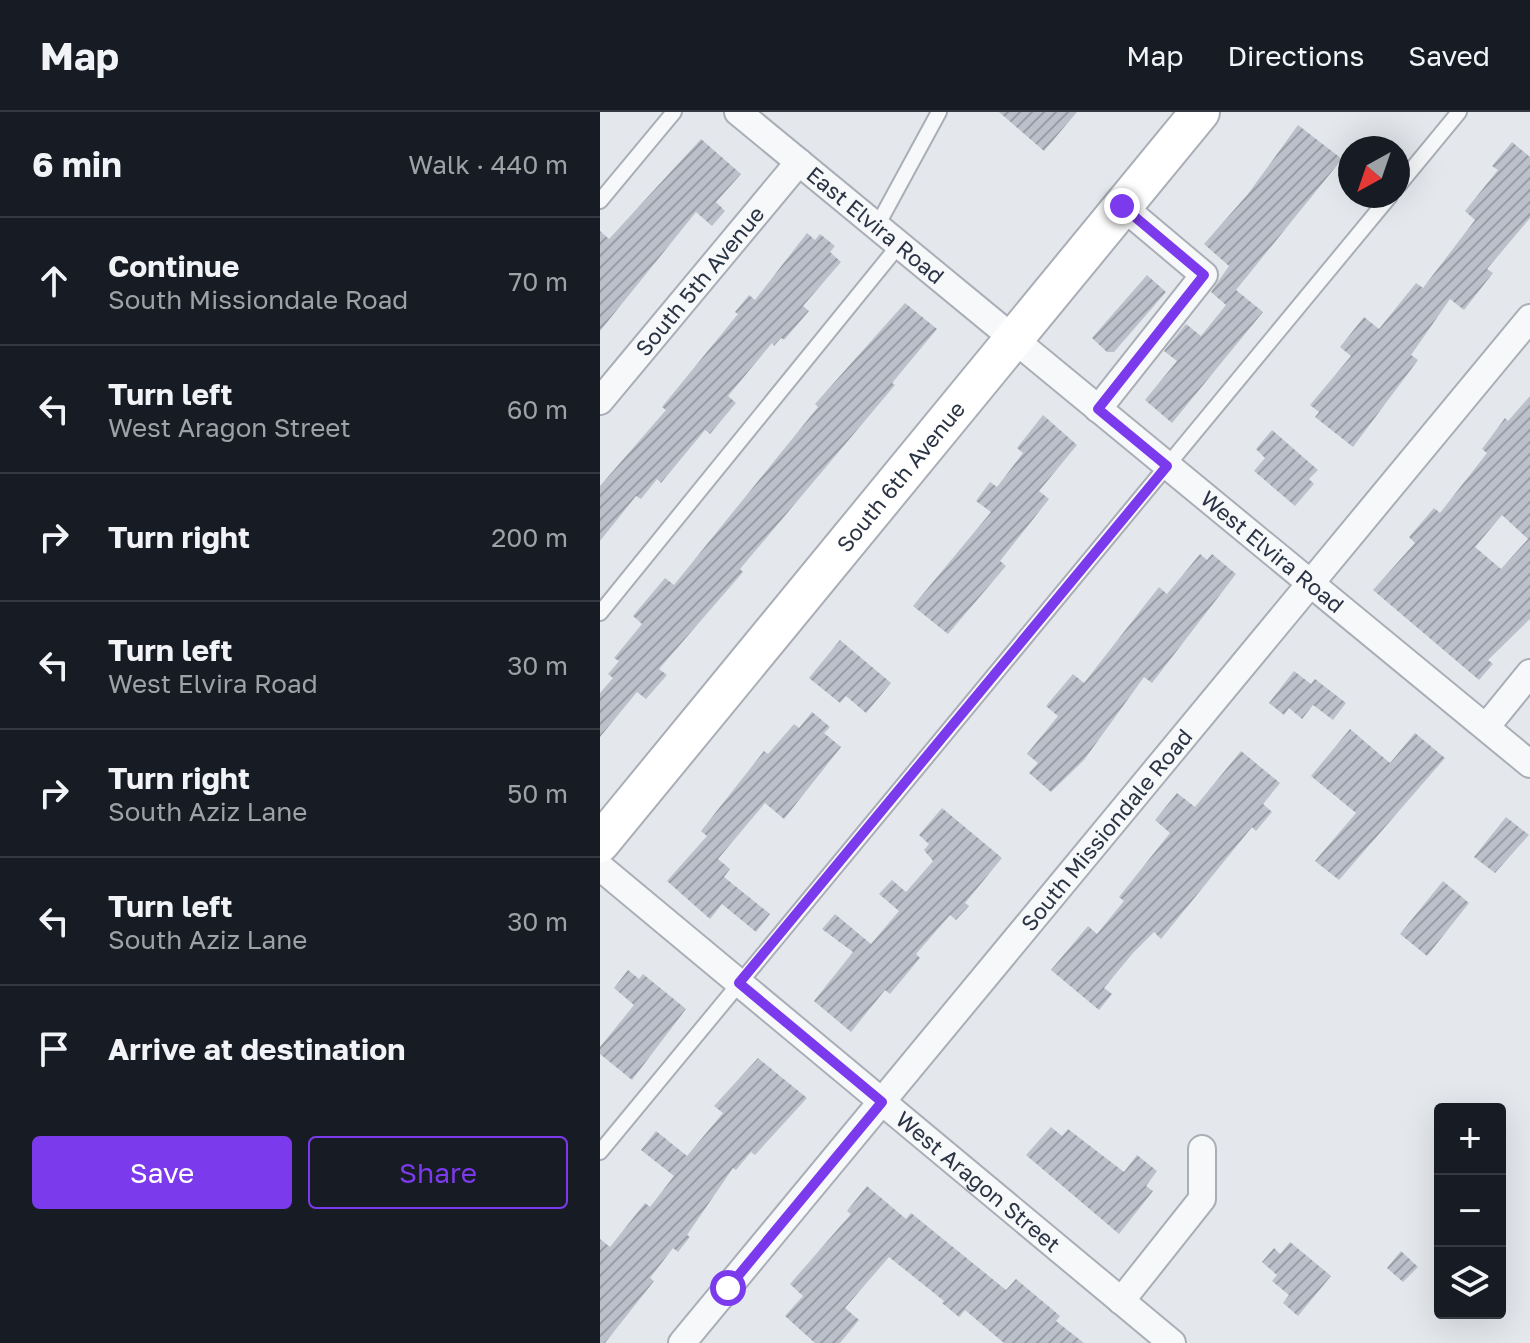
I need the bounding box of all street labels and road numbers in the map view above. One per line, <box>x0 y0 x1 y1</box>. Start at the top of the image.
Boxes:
street label: East Elvira Road <box>801 160 950 289</box>
street label: South 5th Avenue <box>629 200 770 361</box>
street label: South 6th Avenue <box>830 395 970 557</box>
street label: West Elvira Road <box>1195 485 1350 618</box>
street label: South Missiondale Road <box>1015 723 1198 936</box>
street label: West Aragon Street <box>891 1105 1066 1257</box>

